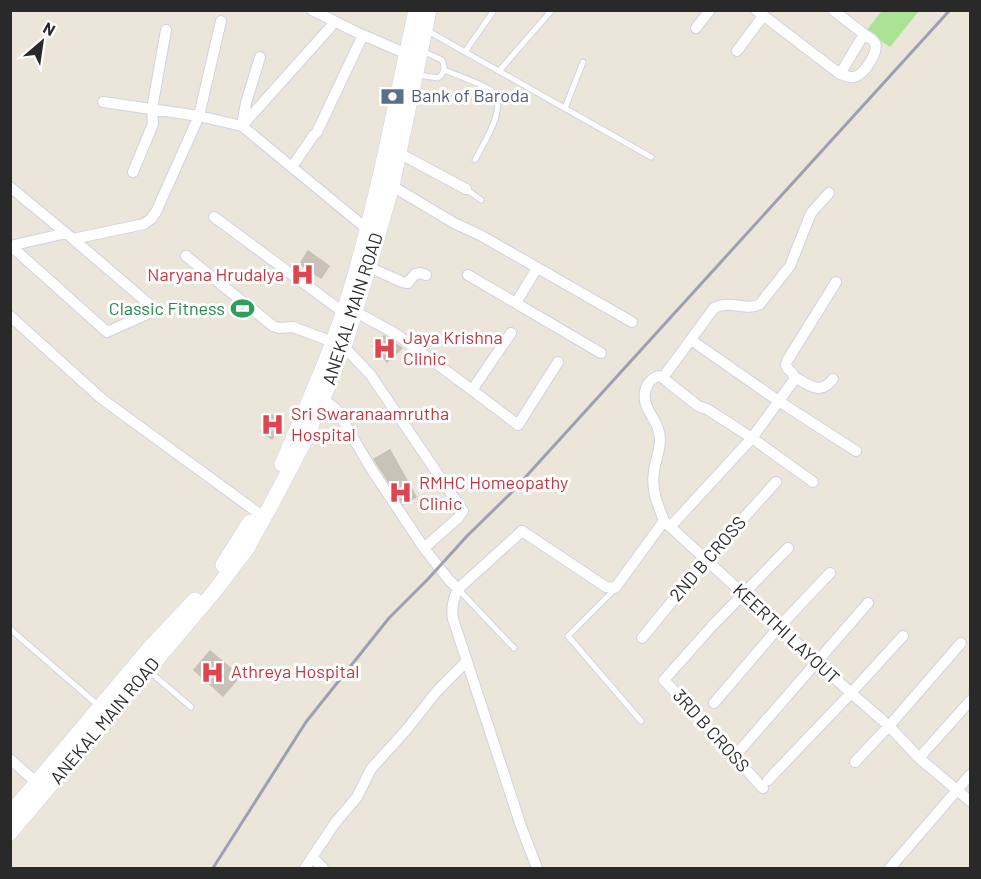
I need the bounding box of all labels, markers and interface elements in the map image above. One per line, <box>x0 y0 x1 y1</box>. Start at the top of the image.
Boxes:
north arrow <box>12 12 72 72</box>
text: N <box>40 18 59 39</box>
bank icon: Bank of Baroda <box>380 83 406 109</box>
place label: Bank of Baroda <box>411 84 529 106</box>
street label: ANEKAL MAIN ROAD <box>317 230 387 387</box>
hospital icon: Naryana Hrudalya <box>289 262 315 288</box>
place label: Naryana Hrudalya <box>147 263 284 285</box>
sports icon: Classic Fitness <box>230 296 256 322</box>
place label: Classic Fitness <box>109 297 225 319</box>
place label: Jaya Krishna Clinic <box>403 326 503 369</box>
hospital icon: Jaya Krishna Clinic <box>372 335 398 361</box>
place label: Sri Swaranaamrutha Hospital <box>291 402 449 445</box>
hospital icon: Sri Swaranaamrutha Hospital <box>260 411 286 437</box>
place label: RMHC Homeopathy Clinic <box>419 471 568 514</box>
hospital icon: RMHC Homeopathy Clinic <box>388 480 414 506</box>
street label: 2ND B CROSS <box>664 511 750 605</box>
street label: KEERTHI LAYOUT <box>729 578 844 688</box>
street label: ANEKAL MAIN ROAD <box>45 653 164 788</box>
hospital icon: Athreya Hospital <box>200 659 226 685</box>
place label: Athreya Hospital <box>231 660 359 682</box>
street label: 3RD B CROSS <box>669 684 755 776</box>

